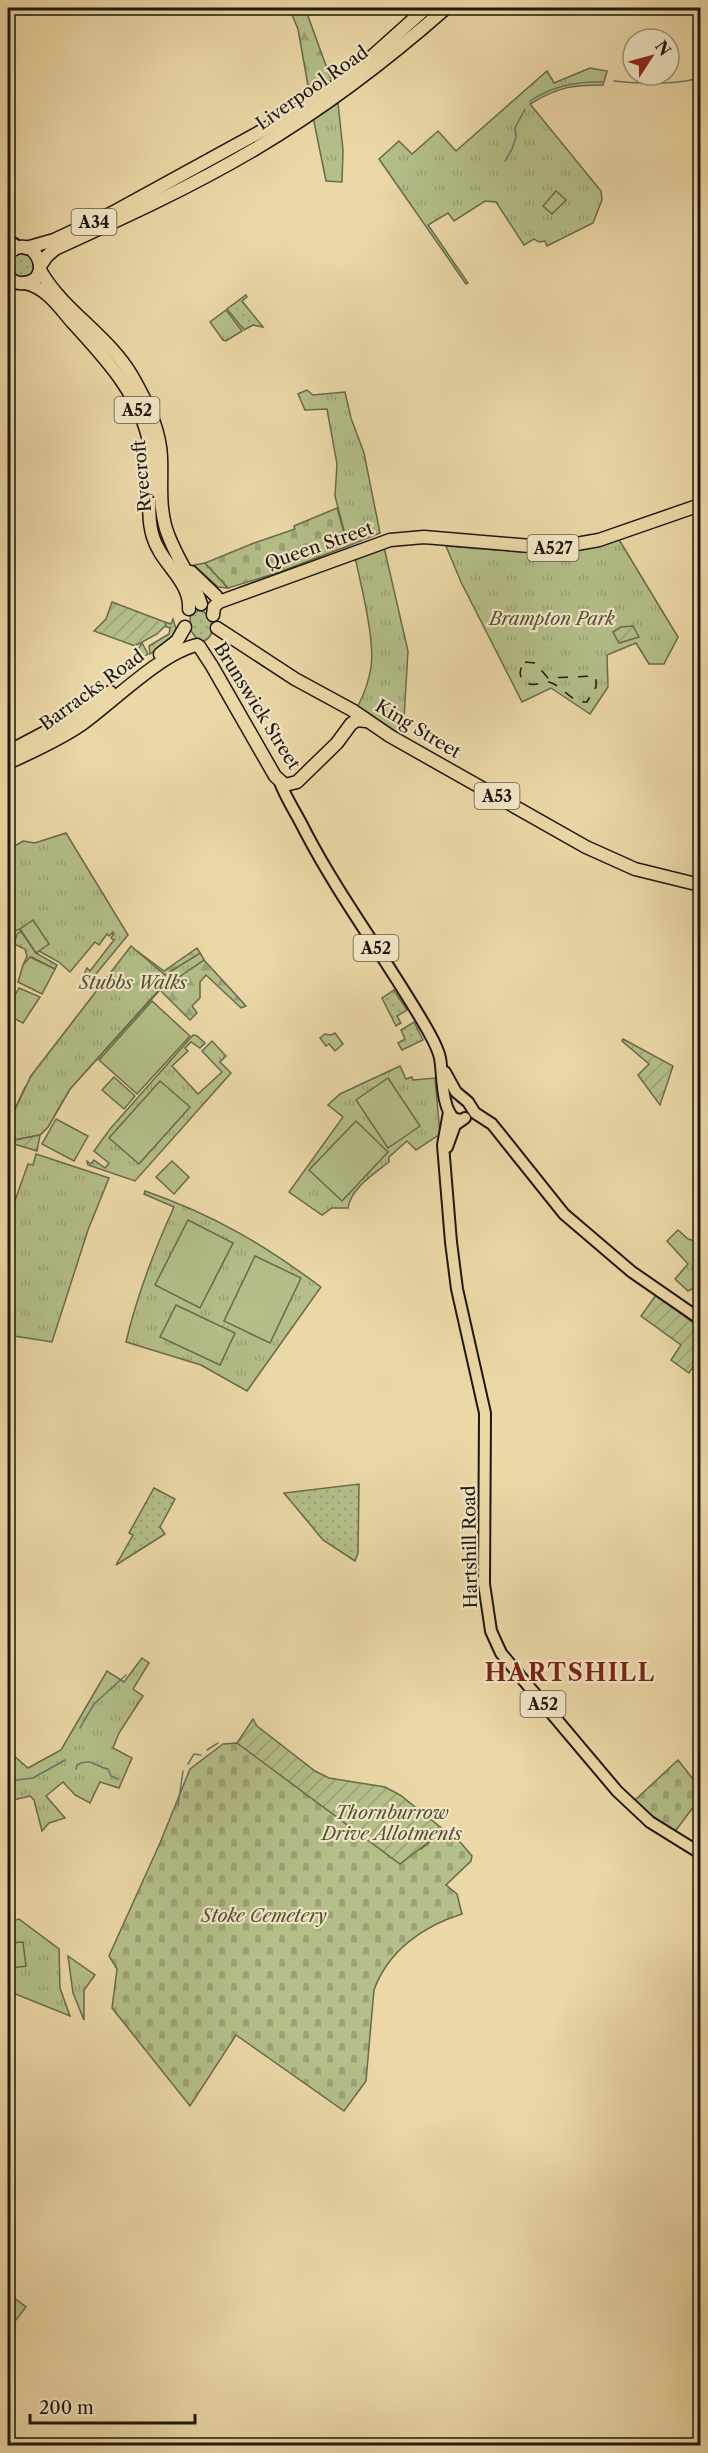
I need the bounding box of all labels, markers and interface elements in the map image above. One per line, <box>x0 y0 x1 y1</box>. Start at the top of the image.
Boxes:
north arrow <box>621 27 681 87</box>
text: N <box>651 37 675 60</box>
street label: Liverpool Road <box>252 41 372 135</box>
road number: A34 <box>72 209 116 235</box>
road number: A52 <box>114 397 160 423</box>
street label: Ryecroft <box>128 438 156 513</box>
street label: Queen Street <box>262 517 377 575</box>
road number: A527 <box>528 535 578 561</box>
park label: Brampton Park <box>487 608 616 630</box>
street label: Brunswick Street <box>209 638 305 774</box>
street label: Barracks Road <box>36 645 149 735</box>
street label: King Street <box>371 695 465 763</box>
road number: A53 <box>474 783 520 809</box>
road number: A52 <box>354 935 398 961</box>
park label: Stubbs Walks <box>78 972 187 994</box>
street label: Hartshill Road <box>458 1485 482 1609</box>
district label: HARTSHILL <box>484 1658 656 1687</box>
road number: A52 <box>520 1691 566 1717</box>
park label: Thornburrow Drive Allotments <box>320 1802 462 1845</box>
park label: Stoke Cemetery <box>200 1905 327 1927</box>
scale bar <box>30 2387 195 2425</box>
text: 200 m <box>39 2397 94 2419</box>

